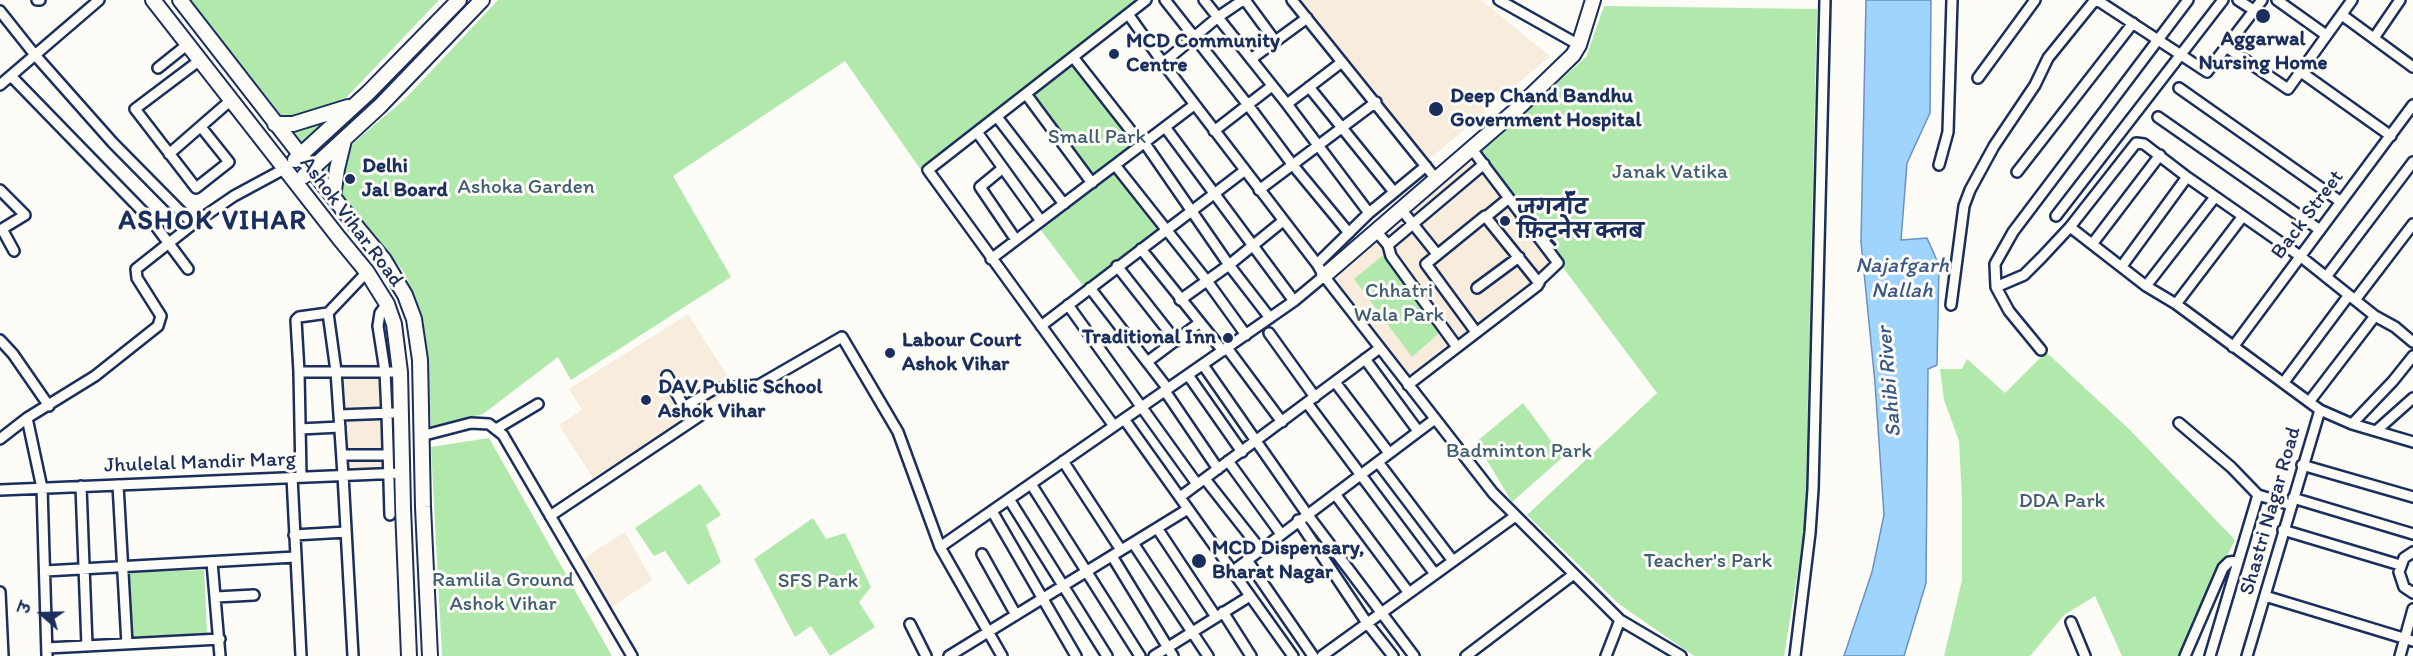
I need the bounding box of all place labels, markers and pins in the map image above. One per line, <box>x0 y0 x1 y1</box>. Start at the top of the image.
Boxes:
marker: Aggarwal Nursing Home <box>2254 7 2272 25</box>
place label: Aggarwal Nursing Home <box>2198 27 2328 77</box>
place label: MCD Community Centre <box>1126 29 1280 79</box>
marker: MCD Community Centre <box>1107 47 1121 61</box>
place label: Deep Chand Bandhu Government Hospital <box>1450 84 1641 134</box>
marker: Deep Chand Bandhu Government Hospital <box>1427 100 1445 118</box>
place label: Delhi Jal Board <box>362 154 448 204</box>
marker: Delhi Jal Board <box>343 172 357 186</box>
place label: जगर्नॉट फ़िट्नेस क्लब <box>1517 196 1644 246</box>
marker: जगर्नॉट फ़िट्नेस क्लब <box>1498 214 1512 228</box>
place label: Traditional Inn <box>1082 325 1216 351</box>
place label: Labour Court Ashok Vihar <box>902 328 1021 378</box>
marker: Traditional Inn <box>1221 331 1235 345</box>
marker: Labour Court Ashok Vihar <box>883 346 897 360</box>
place label: DAV Public School Ashok Vihar <box>658 375 822 425</box>
marker: DAV Public School Ashok Vihar <box>639 393 653 407</box>
place label: MCD Dispensary, Bharat Nagar <box>1212 536 1365 586</box>
marker: MCD Dispensary, Bharat Nagar <box>1190 552 1208 570</box>

